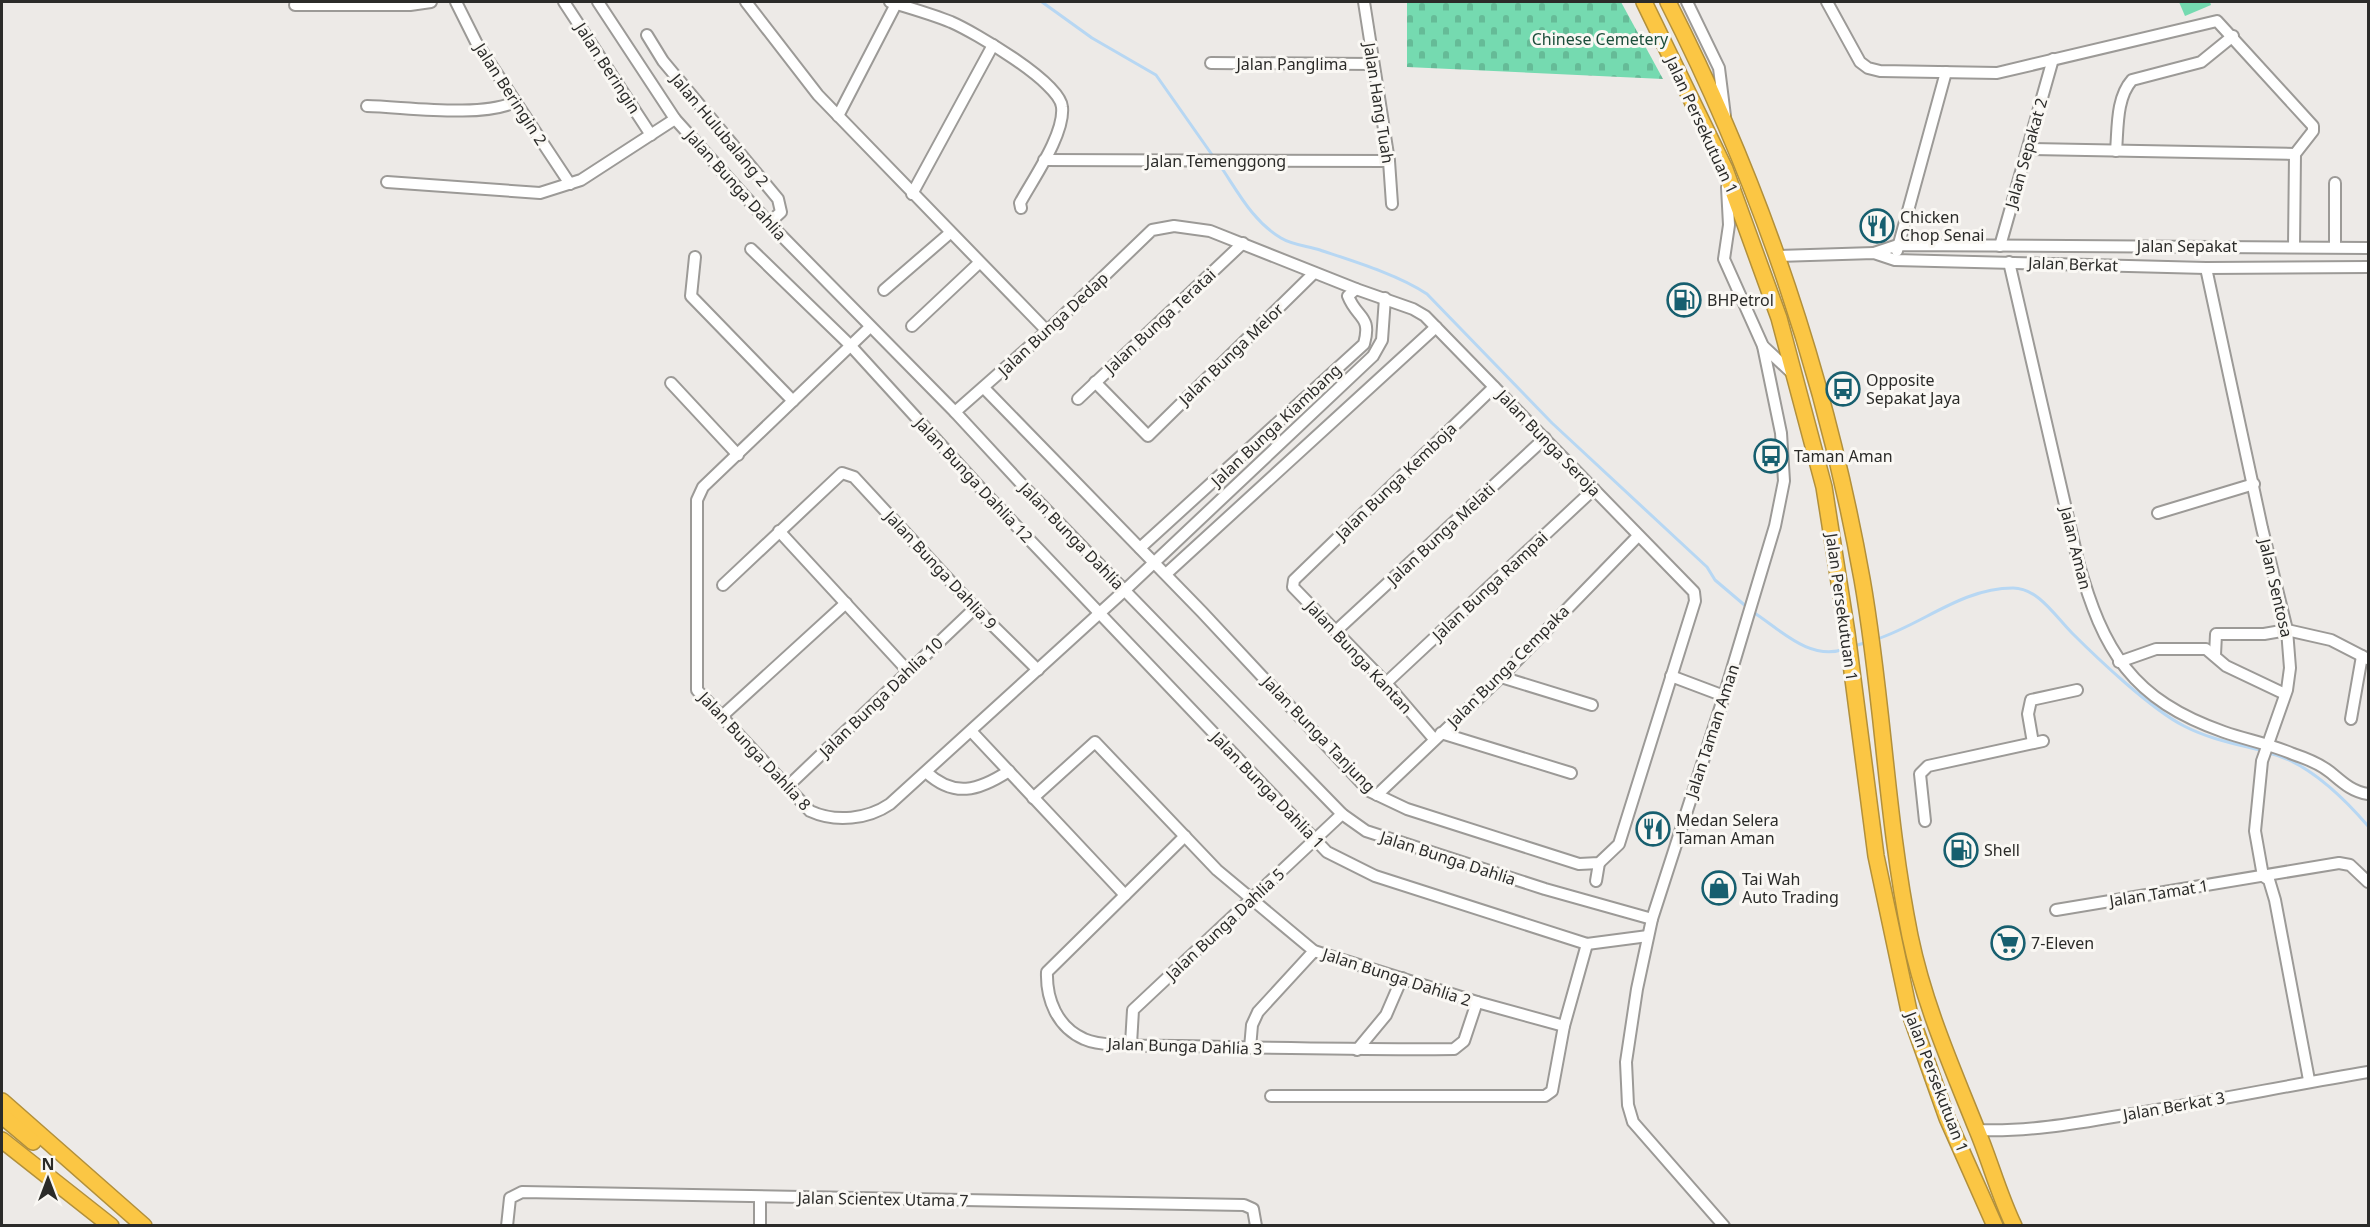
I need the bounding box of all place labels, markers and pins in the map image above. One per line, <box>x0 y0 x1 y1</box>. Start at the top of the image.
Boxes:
place label: Chicken Chop Senai <box>1900 206 1984 246</box>
restaurant icon: Chicken Chop Senai <box>1859 208 1895 244</box>
fuel station icon: BHPetrol <box>1666 282 1702 318</box>
place label: BHPetrol <box>1707 289 1774 311</box>
place label: Opposite Sepakat Jaya <box>1866 369 1961 409</box>
bus stop icon: Opposite Sepakat Jaya <box>1825 371 1861 407</box>
bus stop icon: Taman Aman <box>1753 438 1789 474</box>
place label: Taman Aman <box>1794 445 1893 467</box>
place label: Medan Selera Taman Aman <box>1676 809 1779 849</box>
restaurant icon: Medan Selera Taman Aman <box>1635 811 1671 847</box>
fuel station icon: Shell <box>1943 832 1979 868</box>
place label: Shell <box>1984 839 2020 861</box>
place label: Tai Wah Auto Trading <box>1742 868 1839 908</box>
shop icon: Tai Wah Auto Trading <box>1701 870 1737 906</box>
supermarket icon: 7-Eleven <box>1990 925 2026 961</box>
place label: 7-Eleven <box>2031 932 2094 954</box>

